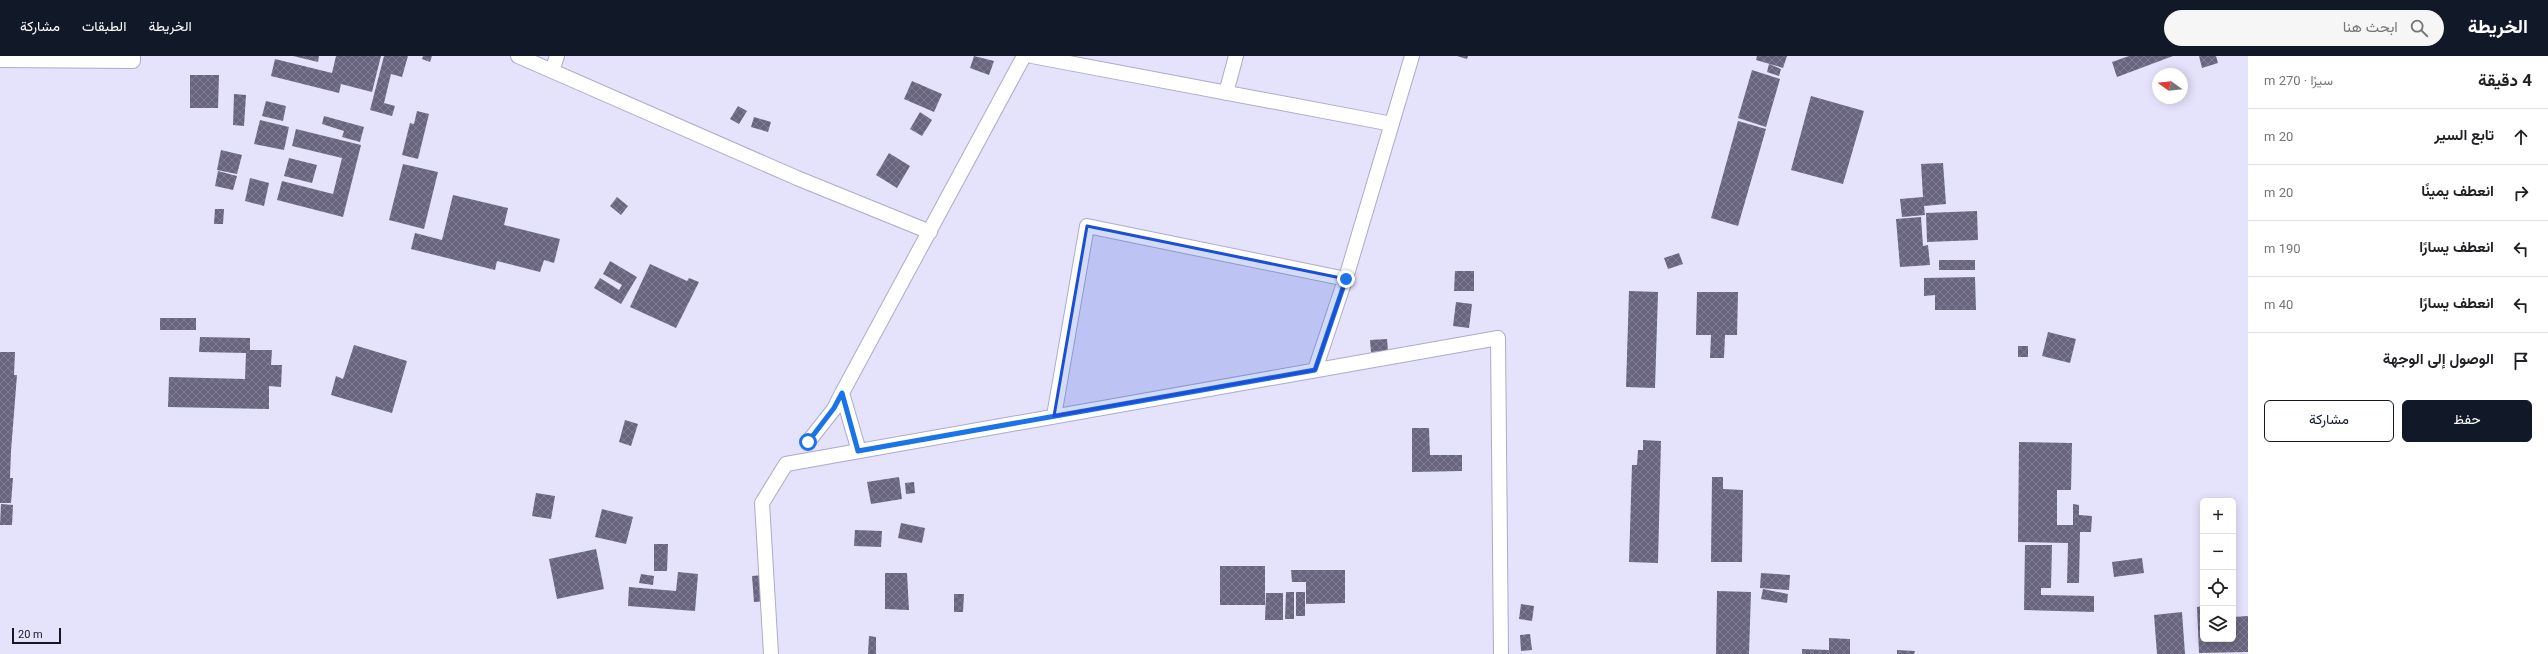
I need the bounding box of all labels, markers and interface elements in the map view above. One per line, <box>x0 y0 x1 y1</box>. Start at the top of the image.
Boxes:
search box <box>2164 10 2444 46</box>
text: الخريطة <box>2468 15 2528 38</box>
icon: search <box>2408 17 2430 39</box>
text: مشاركة <box>20 18 60 34</box>
text: الطبقات <box>82 18 126 34</box>
text: الخريطة <box>148 18 192 34</box>
text: ابحث هنا <box>2343 18 2398 36</box>
north arrow <box>2152 68 2188 104</box>
text: 4 دقيقة <box>2478 70 2532 90</box>
text: سيرًا · 270 m <box>2264 73 2333 88</box>
text: تابع السير <box>2434 126 2494 144</box>
icon: ahead <box>2510 126 2532 148</box>
text: 20 m <box>2264 129 2293 144</box>
text: انعطف يمينًا <box>2421 182 2494 200</box>
icon: right <box>2510 182 2532 204</box>
text: 20 m <box>2264 185 2293 200</box>
text: انعطف يسارًا <box>2419 238 2494 256</box>
icon: left <box>2510 238 2532 260</box>
text: 190 m <box>2264 241 2301 256</box>
route end <box>1337 270 1355 288</box>
text: انعطف يسارًا <box>2419 294 2494 312</box>
icon: left <box>2510 294 2532 316</box>
text: 40 m <box>2264 297 2293 312</box>
text: الوصول إلى الوجهة <box>2383 350 2494 368</box>
icon: arrive <box>2510 350 2532 372</box>
button: مشاركة <box>2264 400 2394 442</box>
button: حفظ <box>2402 400 2532 442</box>
route start <box>799 433 817 451</box>
map controls <box>2200 498 2236 642</box>
button: + <box>2200 498 2236 534</box>
button: − <box>2200 534 2236 570</box>
button: locate <box>2200 570 2236 606</box>
button: layers <box>2200 606 2236 642</box>
scale bar <box>12 626 61 645</box>
text: 20 m <box>18 628 43 641</box>

